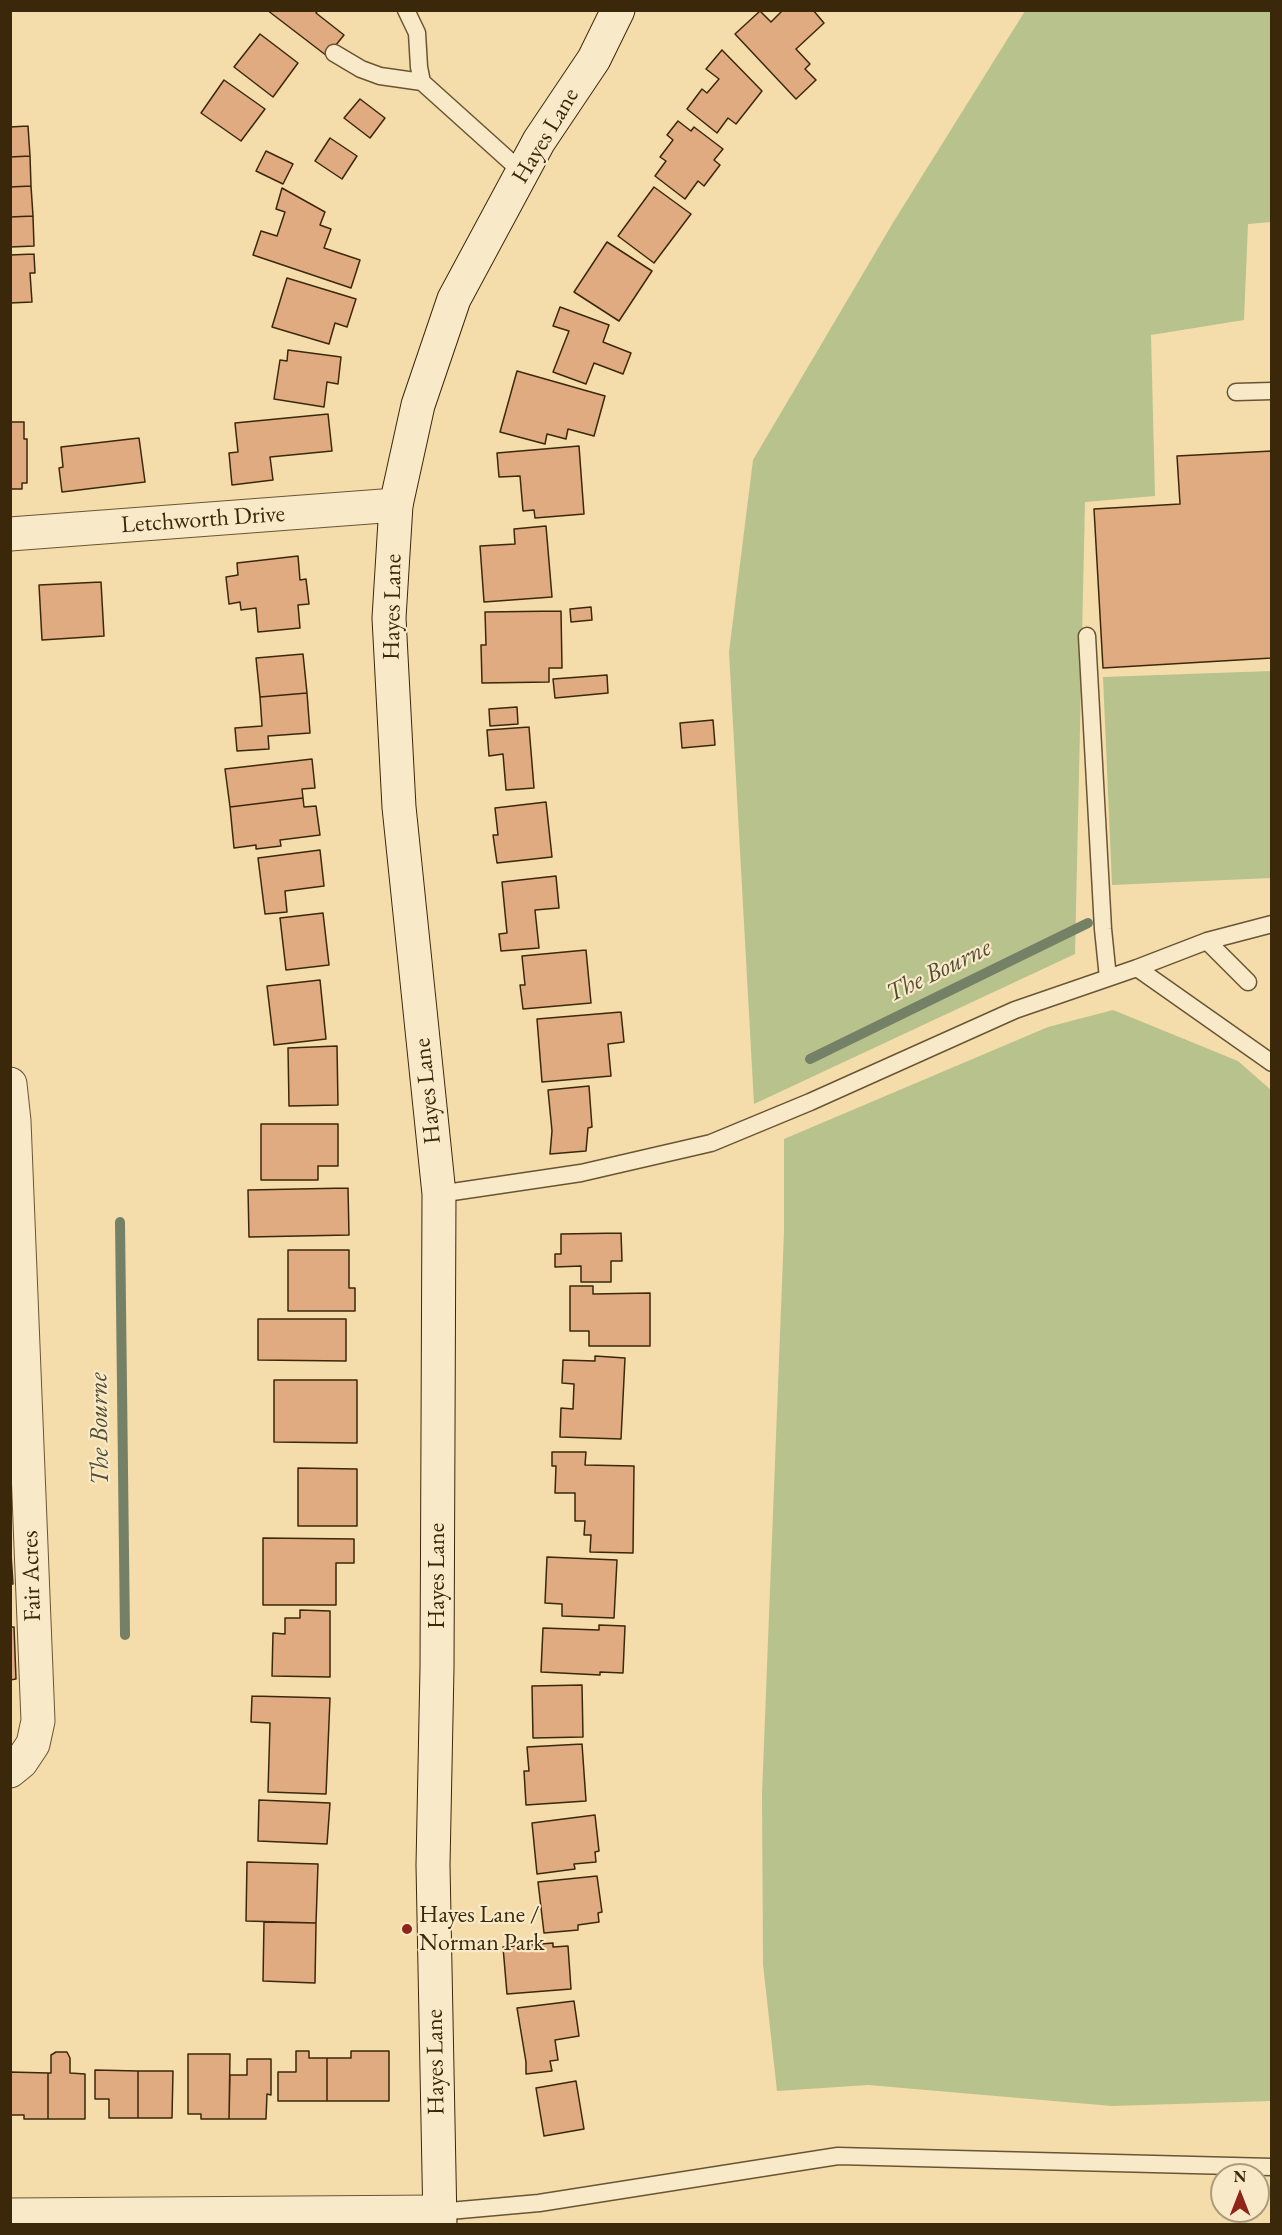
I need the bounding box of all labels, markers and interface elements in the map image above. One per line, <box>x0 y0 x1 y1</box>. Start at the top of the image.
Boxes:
street label: Hayes Lane <box>506 83 586 189</box>
street label: Letchworth Drive <box>120 500 286 540</box>
street label: Hayes Lane <box>378 554 408 660</box>
water label: The Bourne <box>881 932 997 1010</box>
street label: Hayes Lane <box>408 1037 448 1145</box>
water label: The Bourne <box>83 1372 117 1486</box>
street label: Hayes Lane <box>423 1523 451 1629</box>
street label: Fair Acres <box>16 1530 48 1622</box>
place label: Hayes Lane / Norman Park <box>419 1901 545 1957</box>
marker: Hayes Lane / Norman Park <box>400 1922 414 1936</box>
street label: Hayes Lane <box>421 2009 451 2115</box>
north arrow <box>1210 2163 1270 2223</box>
text: N <box>1234 2166 1246 2187</box>

